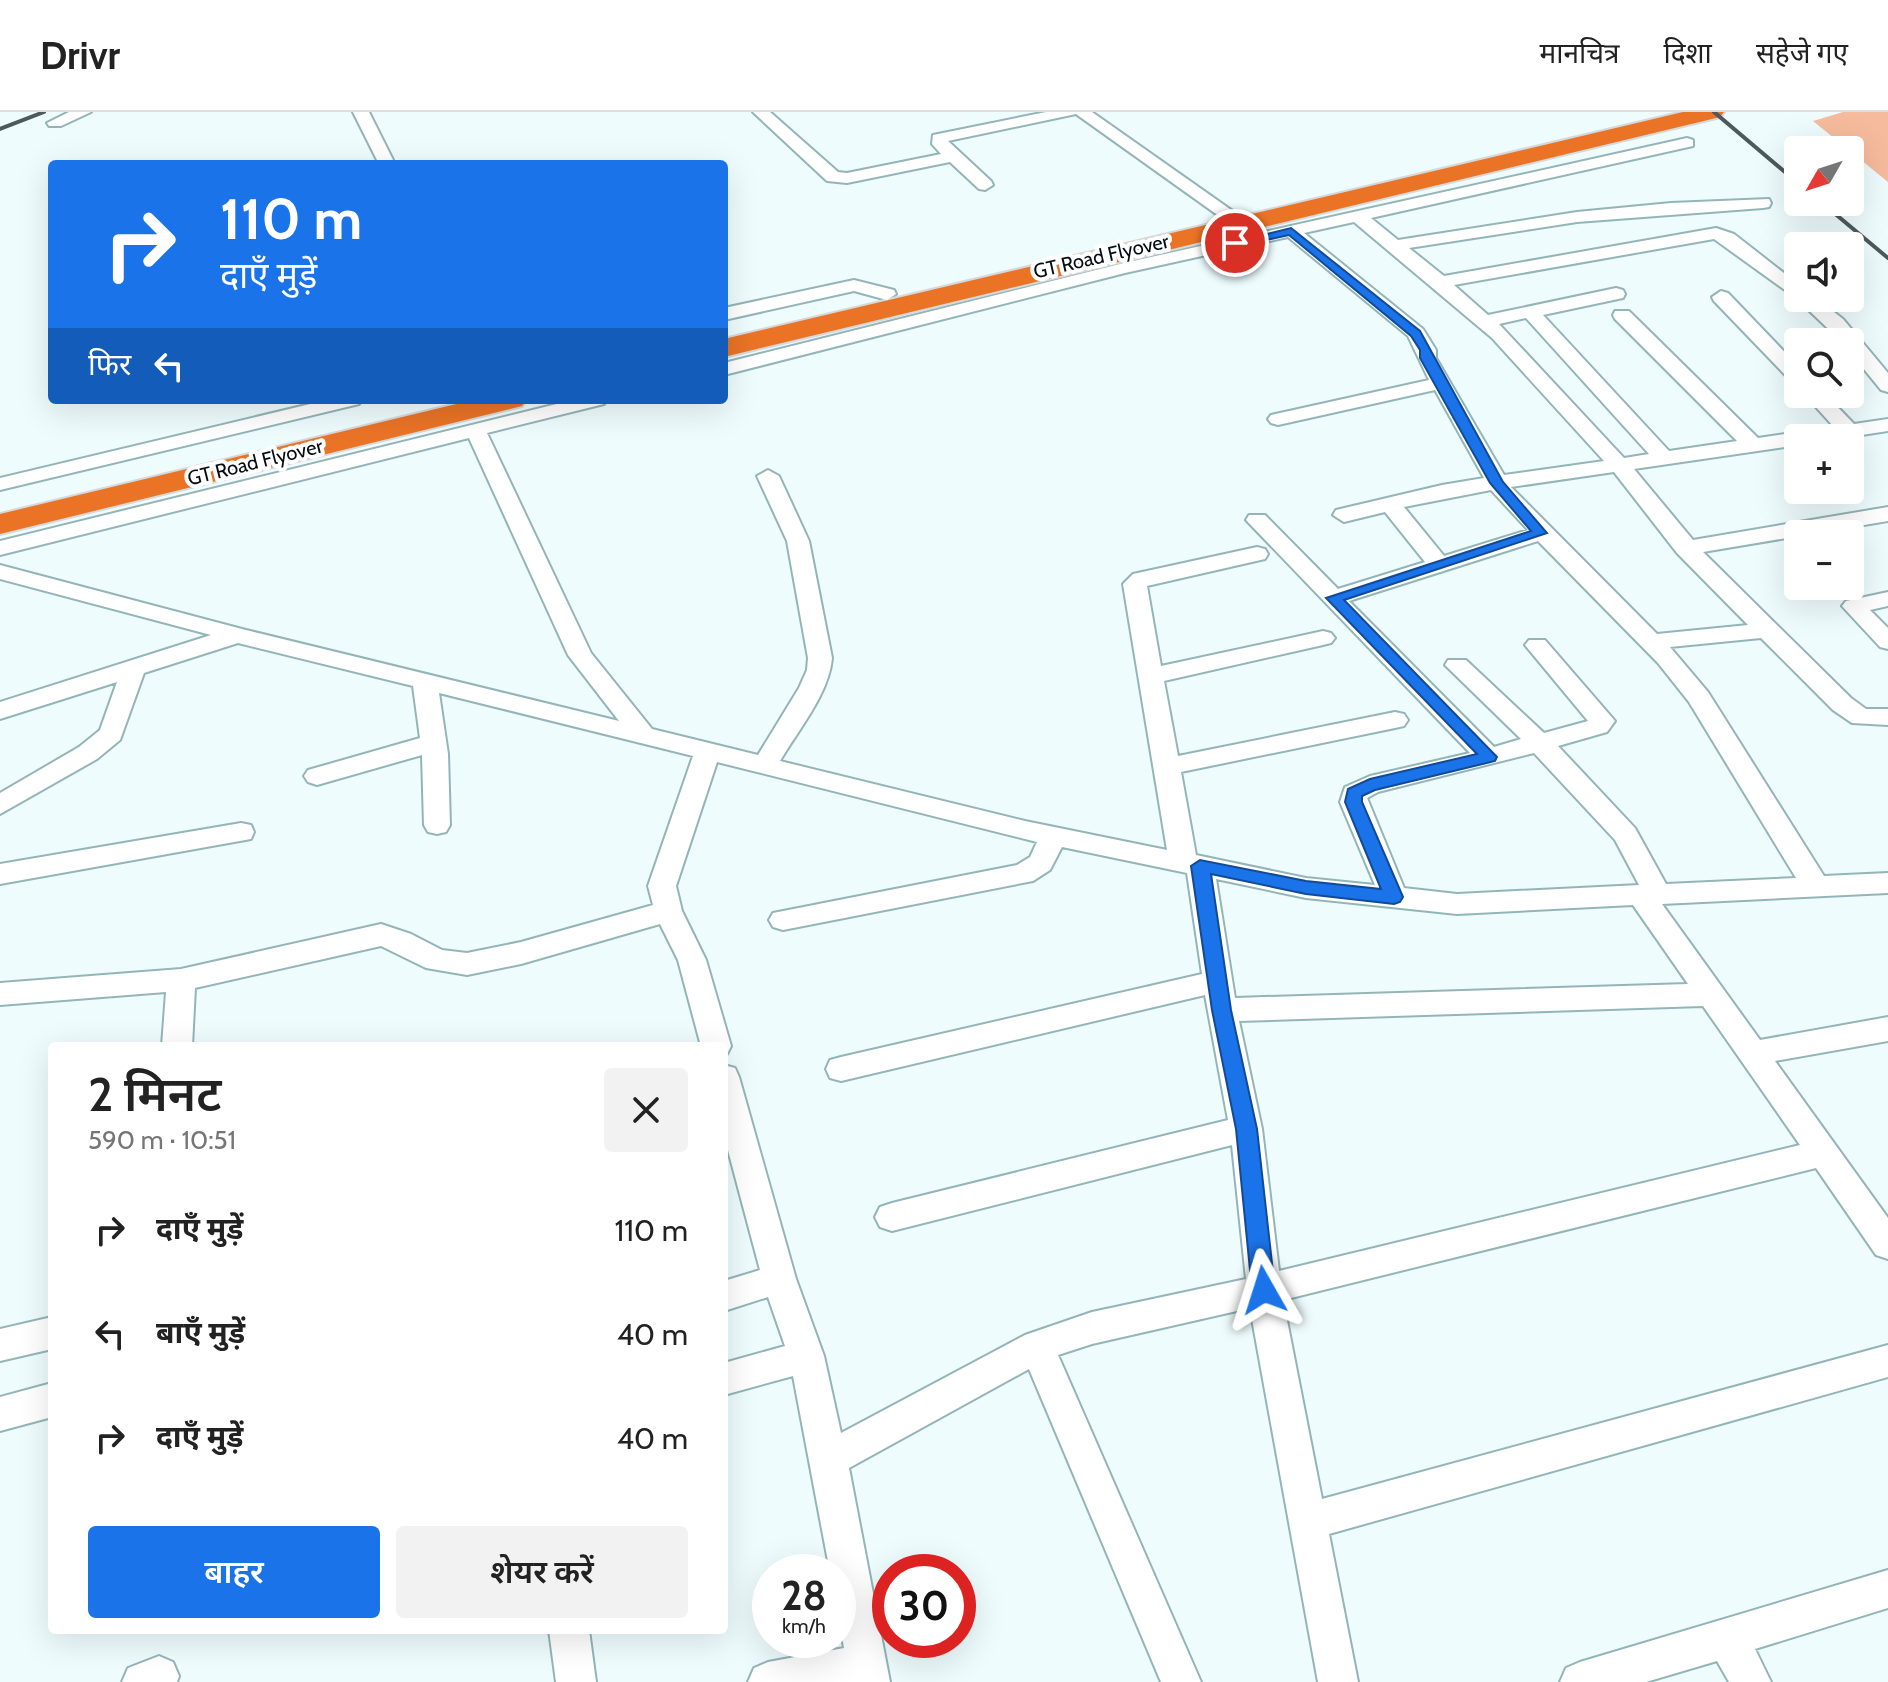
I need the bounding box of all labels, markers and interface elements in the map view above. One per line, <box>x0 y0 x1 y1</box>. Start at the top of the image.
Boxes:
text: Drivr <box>40 32 120 79</box>
text: मानचित्र <box>1539 36 1619 70</box>
text: दिशा <box>1663 36 1712 70</box>
text: सहेजे गए <box>1756 36 1848 70</box>
north arrow <box>1784 136 1864 216</box>
map controls <box>1784 136 1864 600</box>
text: 110 m <box>220 185 362 253</box>
icon: right <box>88 192 192 296</box>
pin <box>1201 209 1269 277</box>
icon: arrive <box>1213 221 1257 265</box>
street label: GT Road Flyover <box>1031 229 1172 283</box>
button: sound <box>1784 232 1864 312</box>
text: दाएँ मुड़ें <box>220 253 317 297</box>
button: search <box>1784 328 1864 408</box>
icon: left <box>147 344 191 388</box>
text: फिर <box>88 346 131 383</box>
button: + <box>1784 424 1864 504</box>
street label: GT Road Flyover <box>185 433 326 490</box>
button: − <box>1784 520 1864 600</box>
text: 2 मिनट <box>88 1065 222 1123</box>
button: close <box>604 1068 688 1152</box>
text: 590 m · 10:51 <box>88 1124 236 1156</box>
icon: right <box>88 1208 132 1252</box>
text: दाएँ मुड़ें <box>156 1210 243 1247</box>
text: 110 m <box>614 1212 688 1249</box>
position arrow <box>1222 1248 1306 1332</box>
icon: left <box>88 1312 132 1356</box>
text: बाएँ मुड़ें <box>156 1314 245 1351</box>
text: 40 m <box>617 1316 688 1353</box>
icon: right <box>88 1416 132 1460</box>
text: दाएँ मुड़ें <box>156 1418 243 1455</box>
text: 40 m <box>617 1420 688 1457</box>
button: बाहर <box>88 1526 380 1618</box>
button: शेयर करें <box>396 1526 688 1618</box>
speed limit sign: 30 <box>872 1554 976 1658</box>
text: 28 <box>781 1571 827 1620</box>
text: km/h <box>782 1614 826 1638</box>

